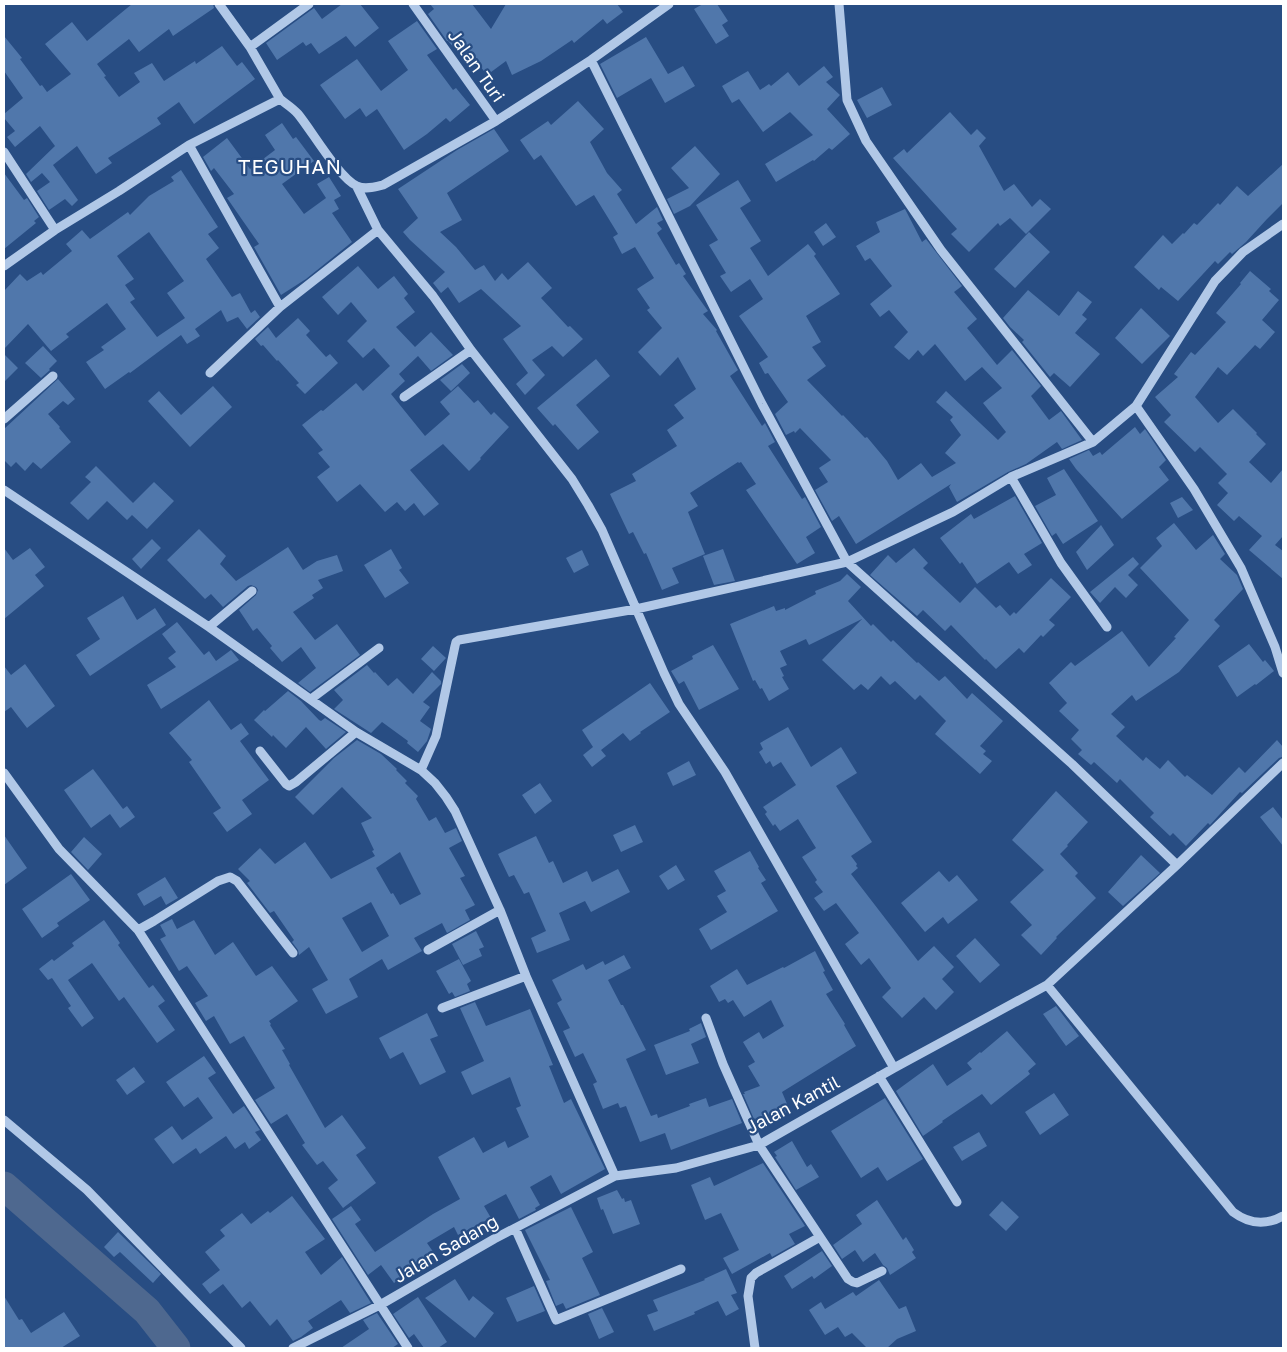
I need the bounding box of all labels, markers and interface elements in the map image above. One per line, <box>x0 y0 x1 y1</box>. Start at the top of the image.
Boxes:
street label: Jalan Turi <box>444 25 510 106</box>
district label: TEGUHAN <box>238 154 342 178</box>
street label: Jalan Kantil <box>742 1070 843 1138</box>
street label: Jalan Sadang <box>389 1209 502 1287</box>

